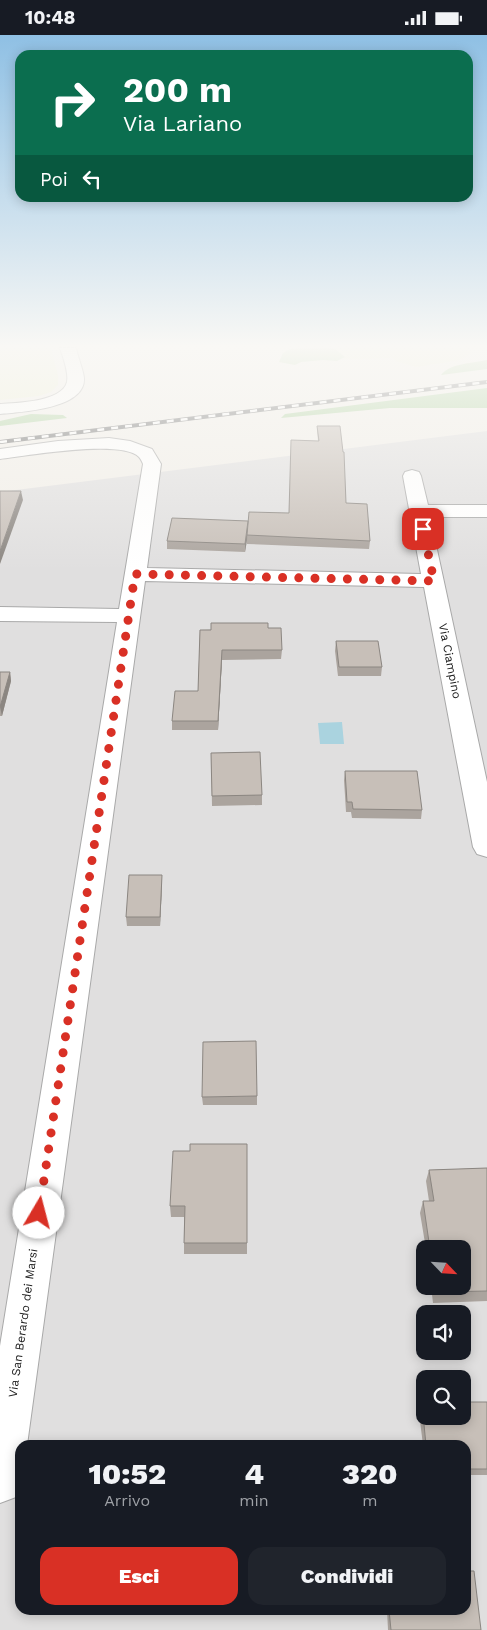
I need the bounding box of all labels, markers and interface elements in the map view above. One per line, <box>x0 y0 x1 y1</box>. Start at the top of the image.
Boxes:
text: 10:48 <box>25 6 75 29</box>
text: 200 m <box>123 69 232 111</box>
icon: right <box>40 70 105 135</box>
text: Via Lariano <box>123 111 242 136</box>
icon: left <box>78 165 106 193</box>
text: Poi <box>40 168 68 191</box>
pin <box>402 508 444 550</box>
icon: arrive <box>409 515 437 543</box>
street label: Via Ciampino <box>436 622 464 700</box>
position arrow <box>12 1186 64 1238</box>
north arrow <box>416 1240 471 1295</box>
map controls <box>416 1240 471 1425</box>
street label: Via San Berardo dei Marsi <box>6 1248 40 1398</box>
button: sound <box>416 1305 471 1360</box>
button: search <box>416 1370 471 1425</box>
text: 10:52 <box>88 1456 166 1491</box>
text: 4 <box>244 1456 264 1491</box>
text: 320 <box>342 1456 398 1491</box>
text: Arrivo <box>104 1491 150 1510</box>
text: min <box>239 1491 269 1510</box>
text: m <box>362 1491 377 1510</box>
button: Esci <box>40 1547 238 1605</box>
button: Condividi <box>248 1547 446 1605</box>

